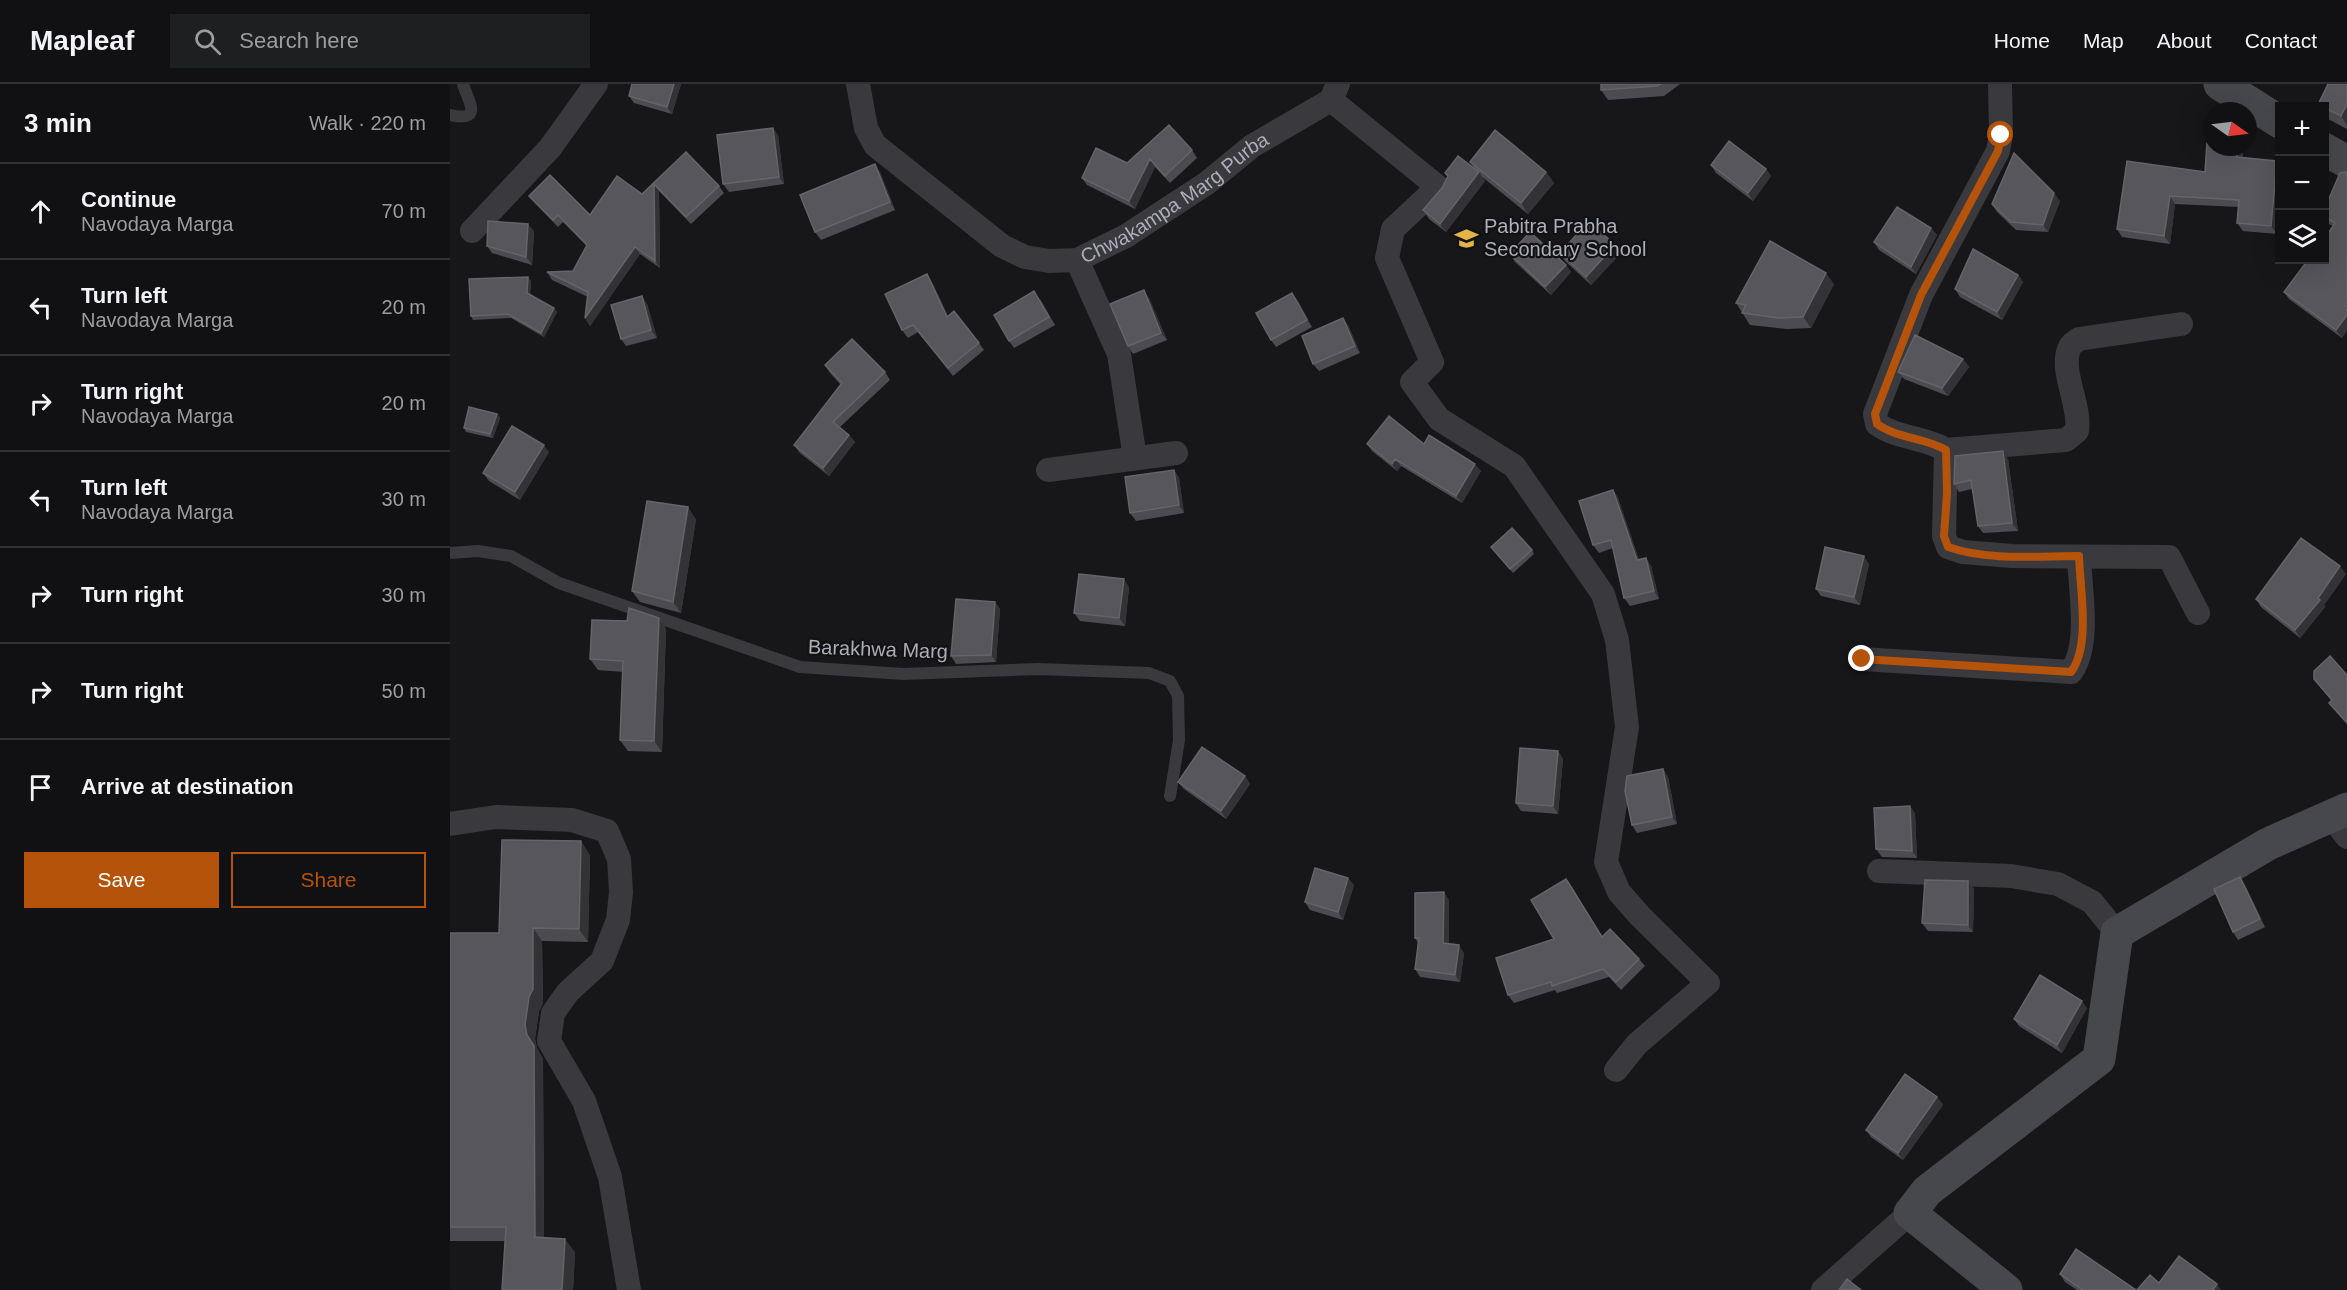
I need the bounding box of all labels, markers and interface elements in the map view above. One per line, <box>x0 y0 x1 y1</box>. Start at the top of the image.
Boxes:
search box <box>170 14 590 68</box>
text: Mapleaf <box>30 25 134 56</box>
icon: search <box>191 25 224 58</box>
text: Search here <box>239 28 359 53</box>
text: Home <box>1994 29 2050 52</box>
text: Map <box>2083 29 2124 52</box>
text: About <box>2157 29 2212 52</box>
text: Contact <box>2245 29 2317 52</box>
north arrow <box>2203 102 2257 156</box>
map controls <box>2275 102 2329 264</box>
button: + <box>2275 102 2329 156</box>
text: 3 min <box>24 108 92 138</box>
text: Walk · 220 m <box>309 112 426 134</box>
route start <box>1987 121 2013 147</box>
street label: Chwakampa Marg Purba <box>1077 128 1273 268</box>
button: − <box>2275 156 2329 210</box>
text: Continue <box>81 187 176 212</box>
icon: ahead <box>24 195 57 228</box>
text: 70 m <box>382 200 426 222</box>
button: layers <box>2275 210 2329 264</box>
text: Navodaya Marga <box>81 213 233 235</box>
place label: Pabitra Prabha Secondary School <box>1484 215 1646 260</box>
school or university icon: Pabitra Prabha Secondary School <box>1453 225 1479 251</box>
text: Turn left <box>81 283 167 308</box>
icon: left <box>24 291 57 324</box>
text: 20 m <box>382 296 426 318</box>
text: Navodaya Marga <box>81 309 233 331</box>
text: Turn right <box>81 379 183 404</box>
icon: right <box>24 387 57 420</box>
text: 20 m <box>382 392 426 414</box>
text: Navodaya Marga <box>81 405 233 427</box>
text: Turn left <box>81 475 167 500</box>
icon: left <box>24 483 57 516</box>
text: 30 m <box>382 488 426 510</box>
text: Navodaya Marga <box>81 501 233 523</box>
icon: right <box>24 579 57 612</box>
text: Turn right <box>81 582 183 607</box>
text: 30 m <box>382 584 426 606</box>
street label: Barakhwa Marg <box>808 636 948 662</box>
route end <box>1848 645 1874 671</box>
icon: right <box>24 675 57 708</box>
text: Turn right <box>81 678 183 703</box>
text: 50 m <box>382 680 426 702</box>
icon: arrive <box>24 771 57 804</box>
text: Arrive at destination <box>81 774 294 799</box>
button: Save <box>24 852 219 908</box>
button: Share <box>231 852 426 908</box>

